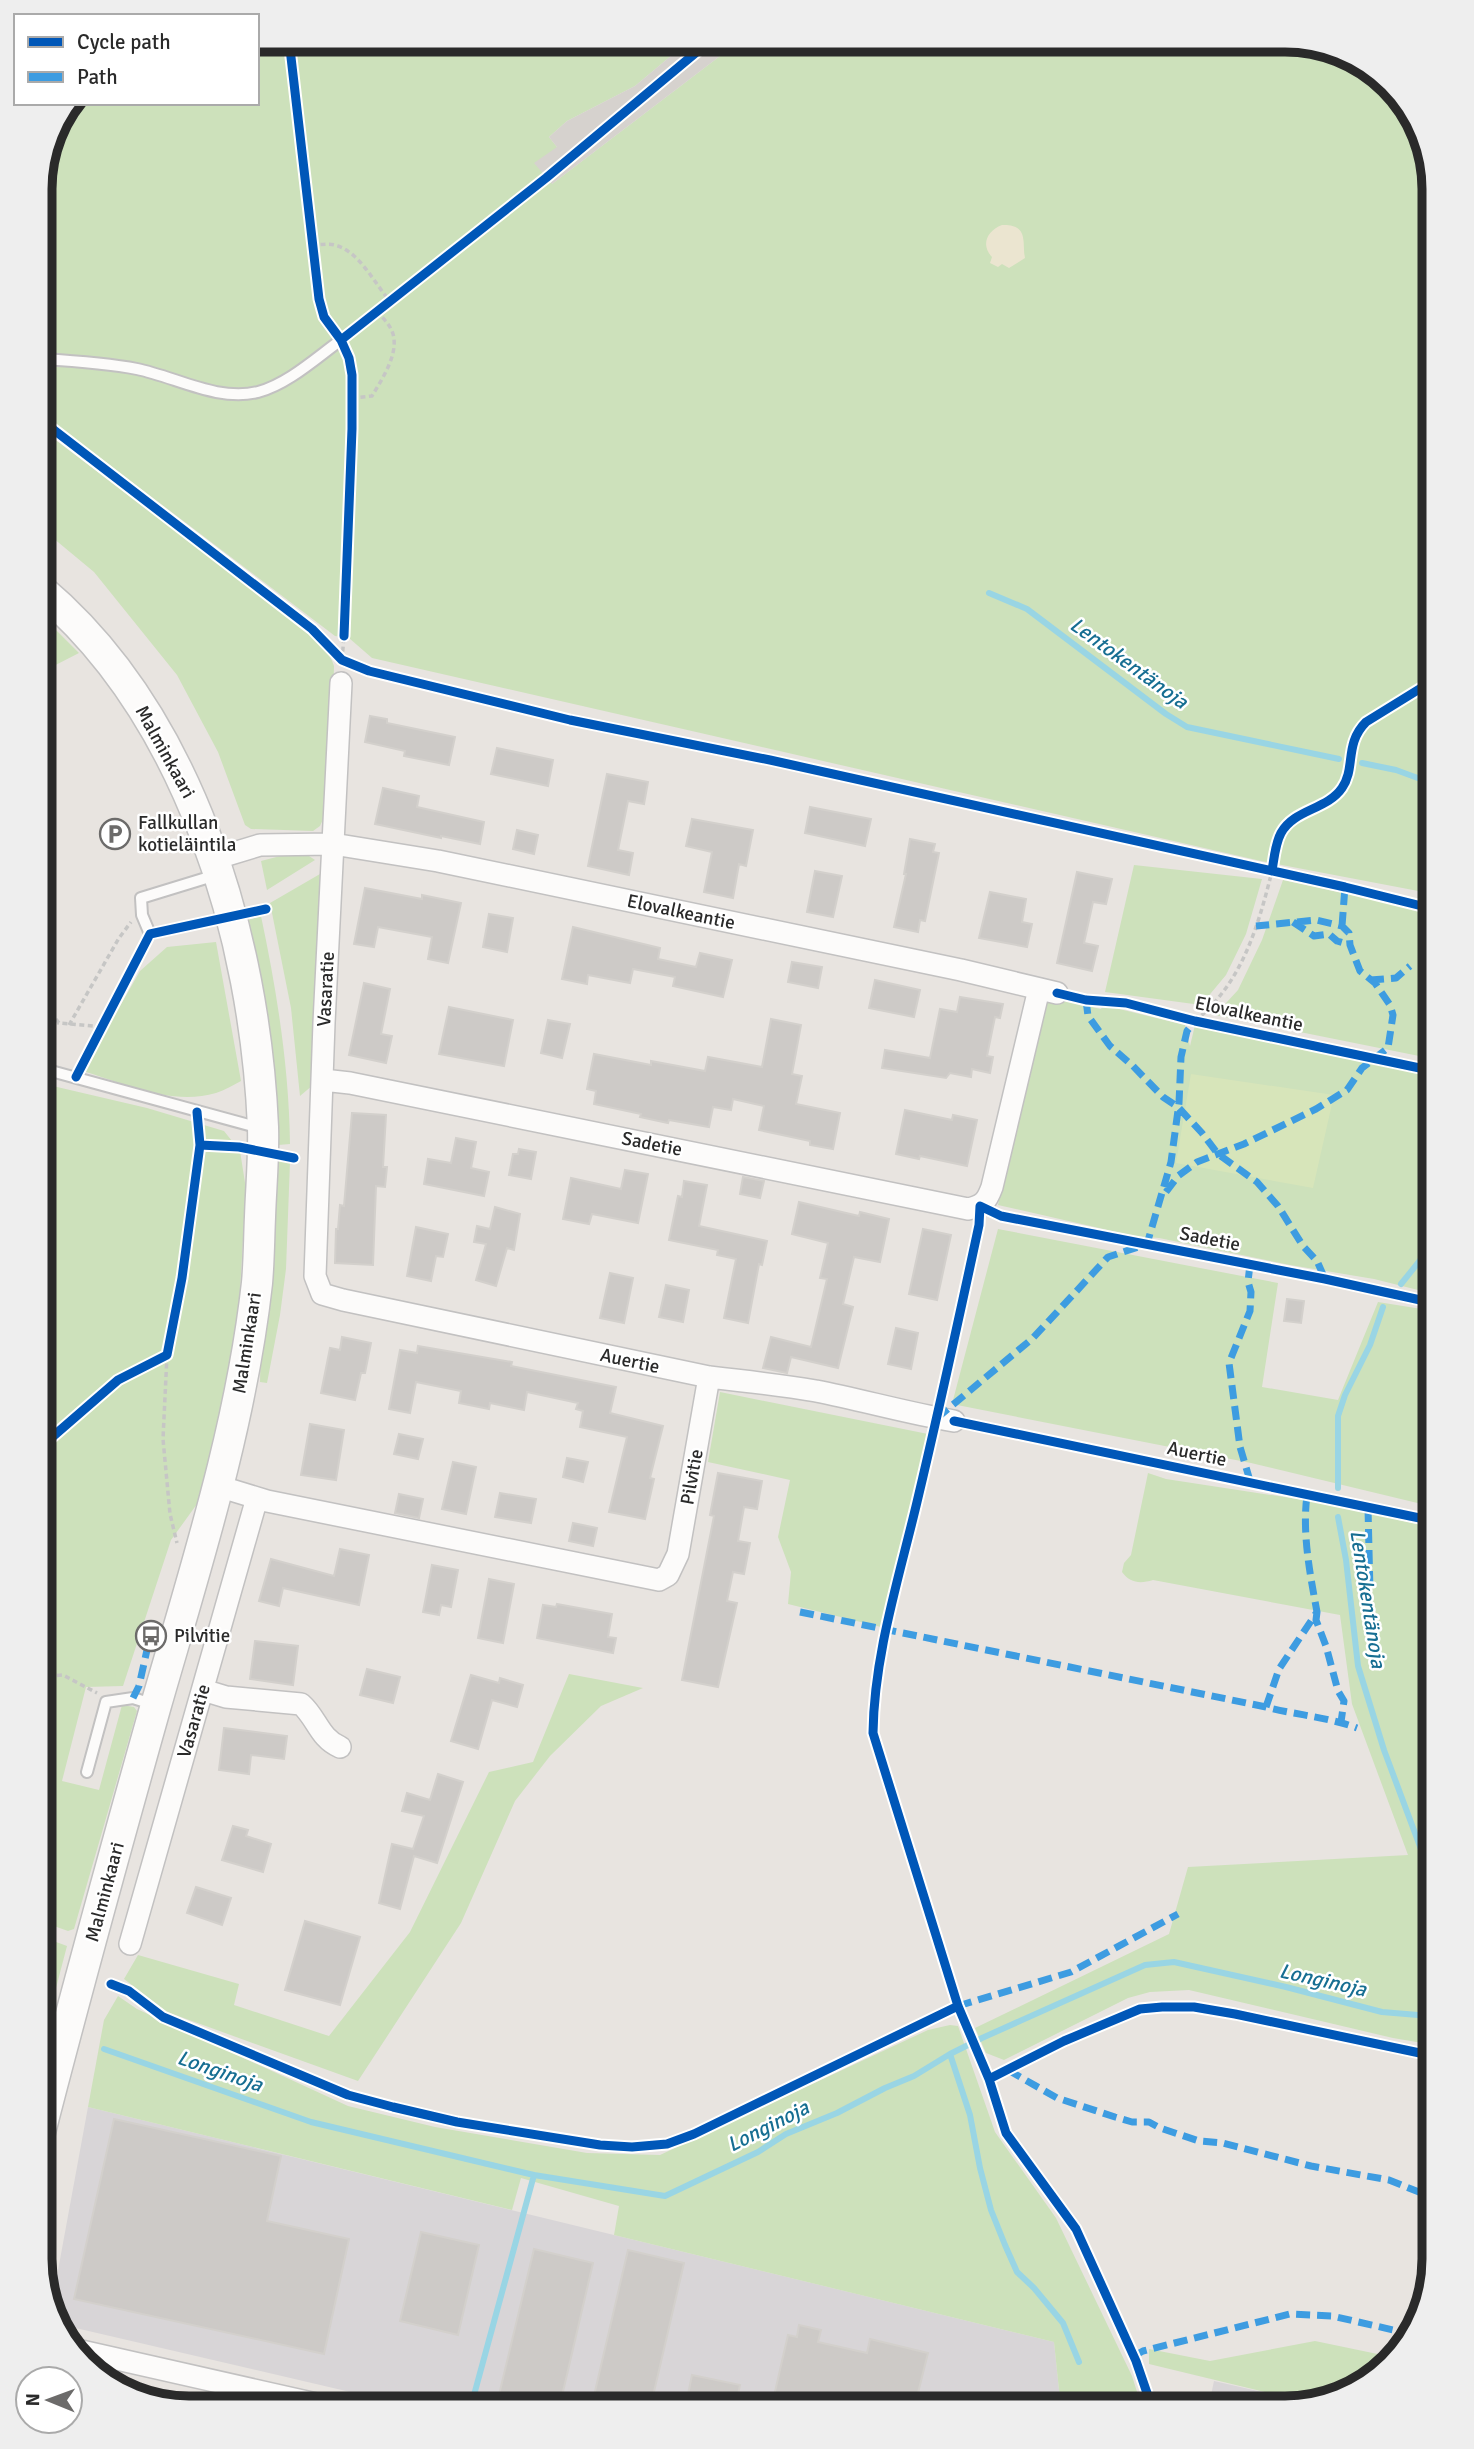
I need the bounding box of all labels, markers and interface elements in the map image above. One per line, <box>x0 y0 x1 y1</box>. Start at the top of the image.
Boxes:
legend <box>14 14 259 105</box>
text: Cycle path <box>77 29 171 55</box>
text: Path <box>77 64 118 90</box>
water label: Lentokentänoja <box>1065 612 1194 715</box>
street label: Malminkaari <box>130 701 200 803</box>
place label: Fallkullan kotieläintila <box>138 811 236 857</box>
parking icon: Fallkullan kotieläintila <box>98 817 132 851</box>
street label: Elovalkeantie <box>625 889 737 935</box>
street label: Vasaratie <box>312 951 340 1027</box>
street label: Elovalkeantie <box>1193 991 1305 1037</box>
street label: Sadetie <box>620 1126 684 1162</box>
street label: Sadetie <box>1178 1221 1242 1257</box>
street label: Malminkaari <box>227 1291 267 1395</box>
street label: Auertie <box>598 1343 662 1379</box>
street label: Auertie <box>1165 1436 1229 1472</box>
street label: Pilvitie <box>675 1447 709 1507</box>
water label: Lentokentänoja <box>1344 1528 1392 1671</box>
bus stop icon: Pilvitie <box>134 1619 168 1653</box>
place label: Pilvitie <box>174 1624 230 1648</box>
street label: Vasaratie <box>172 1681 216 1761</box>
street label: Malminkaari <box>80 1839 130 1945</box>
water label: Longinoja <box>1277 1957 1370 2003</box>
water label: Longinoja <box>174 2044 267 2098</box>
water label: Longinoja <box>723 2094 814 2158</box>
north arrow <box>14 2365 84 2435</box>
text: N <box>21 2393 45 2407</box>

